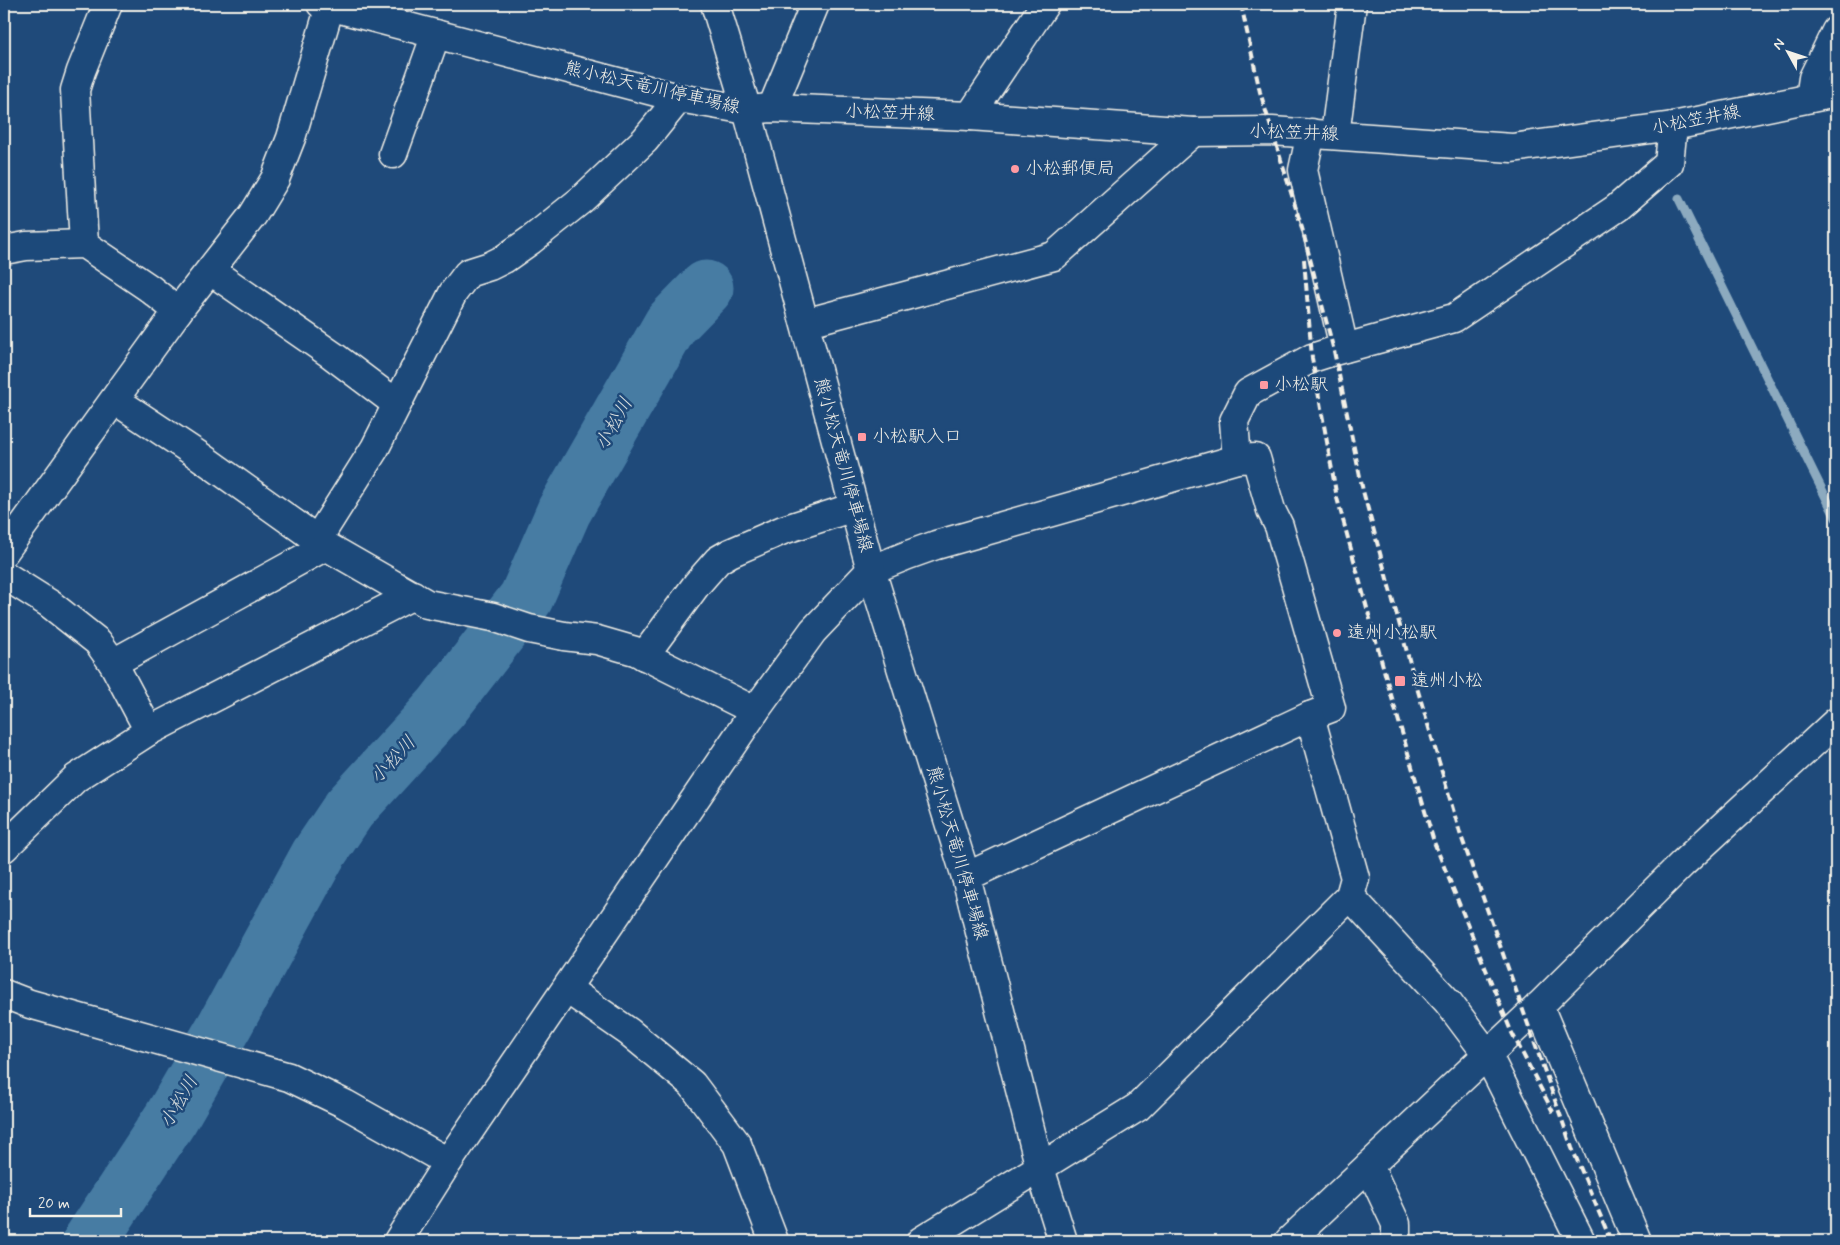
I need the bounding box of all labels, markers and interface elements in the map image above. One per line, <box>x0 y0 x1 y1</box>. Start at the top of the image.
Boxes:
north arrow <box>1762 28 1812 78</box>
text: N <box>1769 35 1789 54</box>
street label: 熊小松天竜川停車場線 <box>562 56 742 120</box>
street label: 小松笠井線 <box>845 99 935 127</box>
street label: 小松笠井線 <box>1650 100 1742 140</box>
street label: 小松笠井線 <box>1249 119 1339 147</box>
place label: 小松郵便局 <box>1025 157 1115 181</box>
marker: 小松郵便局 <box>1009 163 1021 175</box>
place label: 小松駅 <box>1274 373 1328 397</box>
street label: 熊小松天竜川停車場線 <box>808 375 878 555</box>
marker: 小松駅 <box>1258 379 1270 391</box>
water label: 小松川 <box>589 393 639 455</box>
place label: 小松駅入口 <box>872 425 962 449</box>
marker: 小松駅入口 <box>856 431 868 443</box>
place label: 遠州小松駅 <box>1347 621 1437 645</box>
marker: 遠州小松駅 <box>1331 627 1343 639</box>
place label: 遠州小松 <box>1411 669 1483 693</box>
marker: 遠州小松 <box>1393 674 1407 688</box>
water label: 小松川 <box>364 731 422 789</box>
street label: 熊小松天竜川停車場線 <box>921 763 993 943</box>
water label: 小松川 <box>154 1071 204 1133</box>
scale bar <box>30 1185 121 1217</box>
text: 20 m <box>38 1194 70 1214</box>

